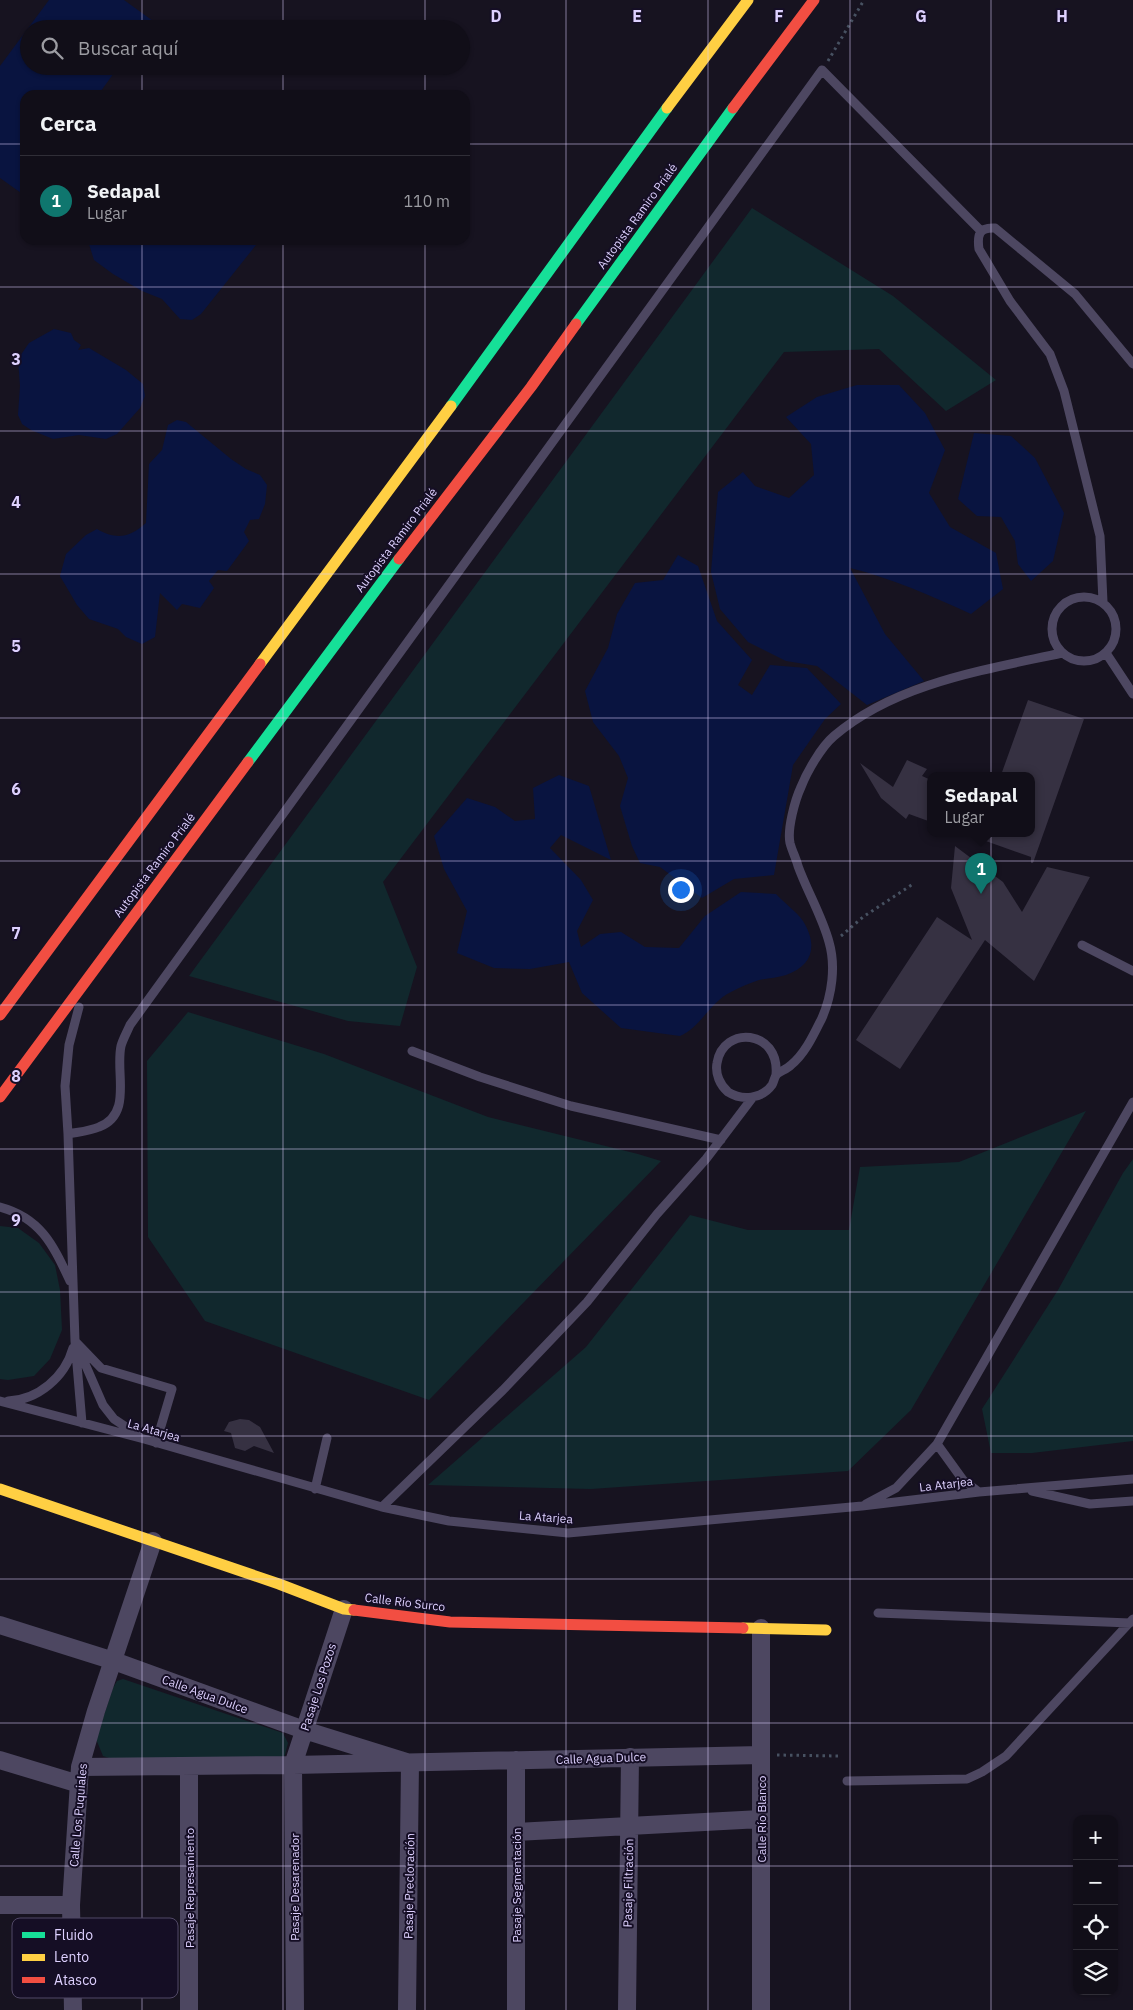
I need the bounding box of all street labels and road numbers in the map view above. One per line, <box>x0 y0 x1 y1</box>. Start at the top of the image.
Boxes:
street label: Autopista Ramiro Prialé <box>594 160 681 272</box>
street label: Autopista Ramiro Prialé <box>352 485 440 595</box>
street label: Autopista Ramiro Prialé <box>110 810 198 920</box>
street label: La Atarjea <box>126 1415 183 1445</box>
street label: La Atarjea <box>918 1473 974 1495</box>
street label: La Atarjea <box>519 1508 574 1526</box>
street label: Calle Río Surco <box>364 1590 446 1614</box>
street label: Pasaje Los Pozos <box>297 1641 339 1733</box>
street label: Calle Agua Dulce <box>160 1671 250 1717</box>
street label: Calle Agua Dulce <box>556 1749 647 1767</box>
street label: Calle Los Puquiales <box>66 1762 90 1867</box>
street label: Calle Río Blanco <box>754 1775 769 1863</box>
street label: Pasaje Segmentación <box>509 1827 524 1943</box>
street label: Pasaje Represamiento <box>182 1828 197 1948</box>
street label: Pasaje Desarenador <box>287 1833 302 1941</box>
street label: Pasaje Precloración <box>401 1833 417 1939</box>
street label: Pasaje Filtración <box>620 1839 636 1927</box>

